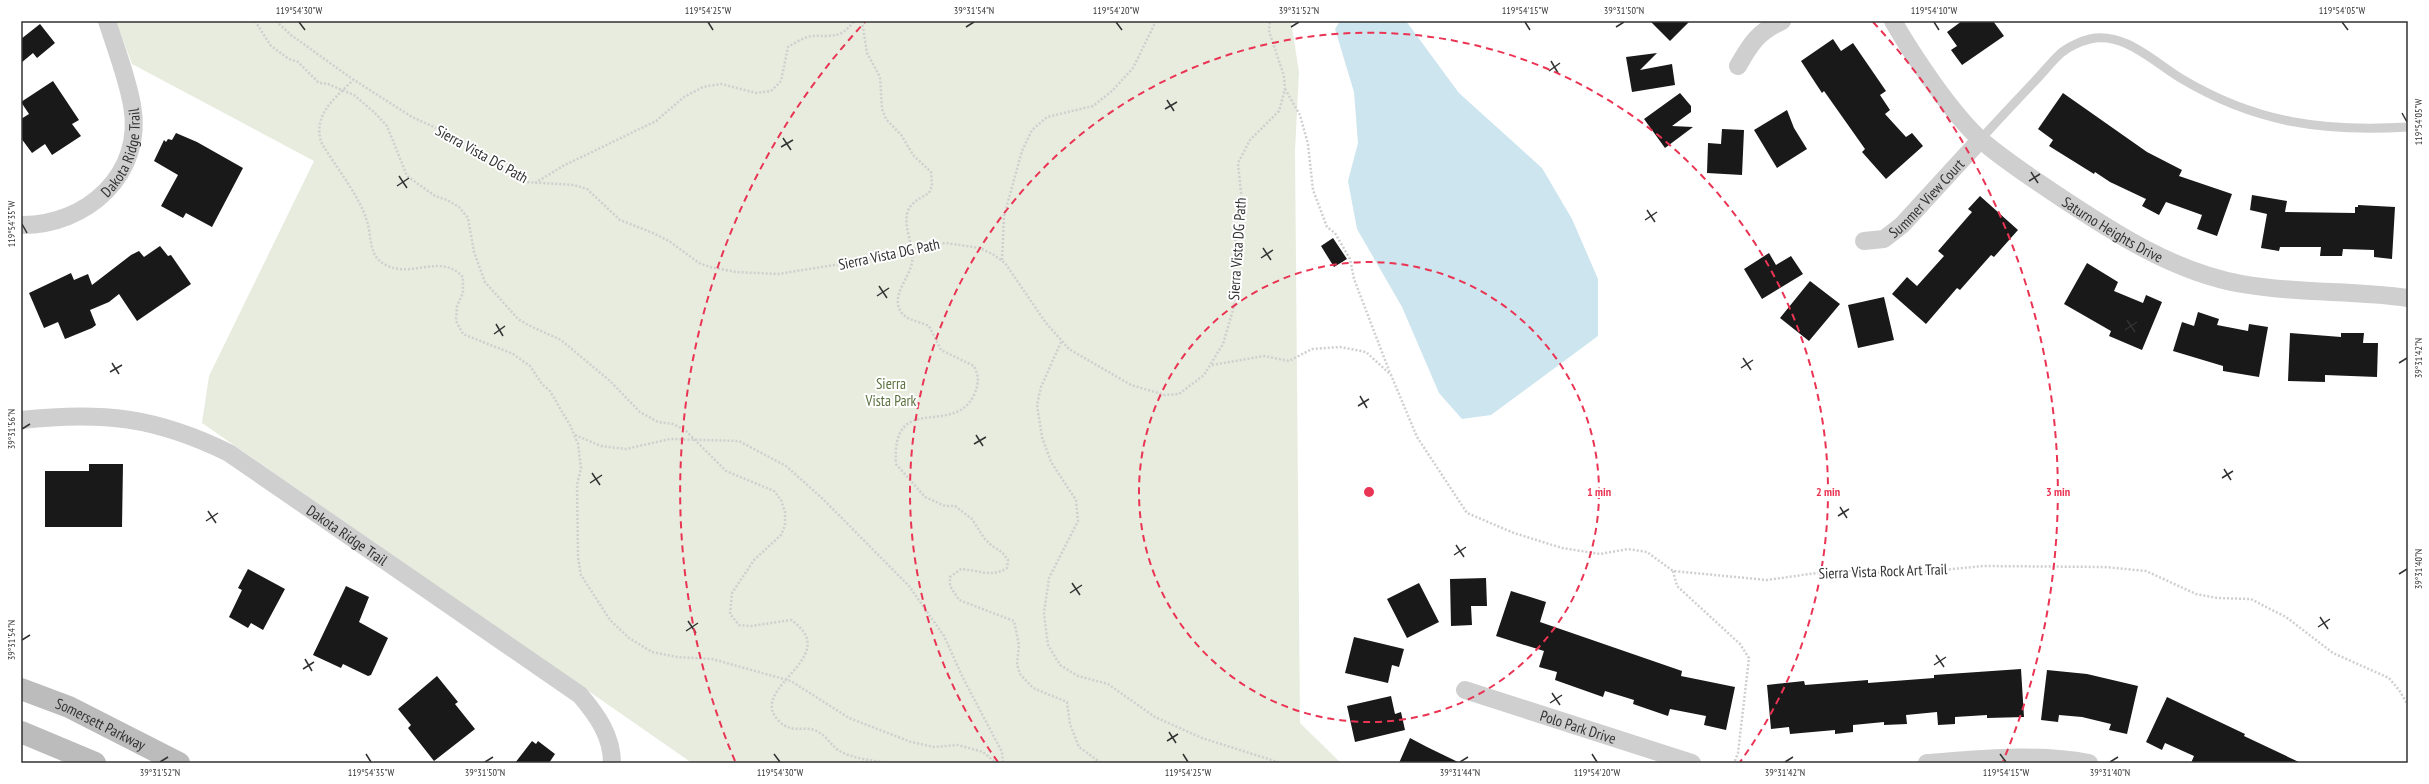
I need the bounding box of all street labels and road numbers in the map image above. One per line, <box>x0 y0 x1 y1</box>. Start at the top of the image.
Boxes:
street label: Dakota Ridge Trail <box>96 107 143 201</box>
street label: Sierra Vista DG Path <box>432 121 532 187</box>
street label: Summer View Court <box>1884 154 1968 242</box>
street label: Saturno Heights Drive <box>2059 192 2166 266</box>
street label: Sierra Vista DG Path <box>1224 197 1250 301</box>
street label: Sierra Vista DG Path <box>837 234 941 274</box>
street label: Dakota Ridge Trail <box>303 500 392 570</box>
street label: Sierra Vista Rock Art Trail <box>1818 559 1948 583</box>
street label: Somersett Parkway <box>53 693 149 754</box>
street label: Polo Park Drive <box>1538 705 1619 747</box>

